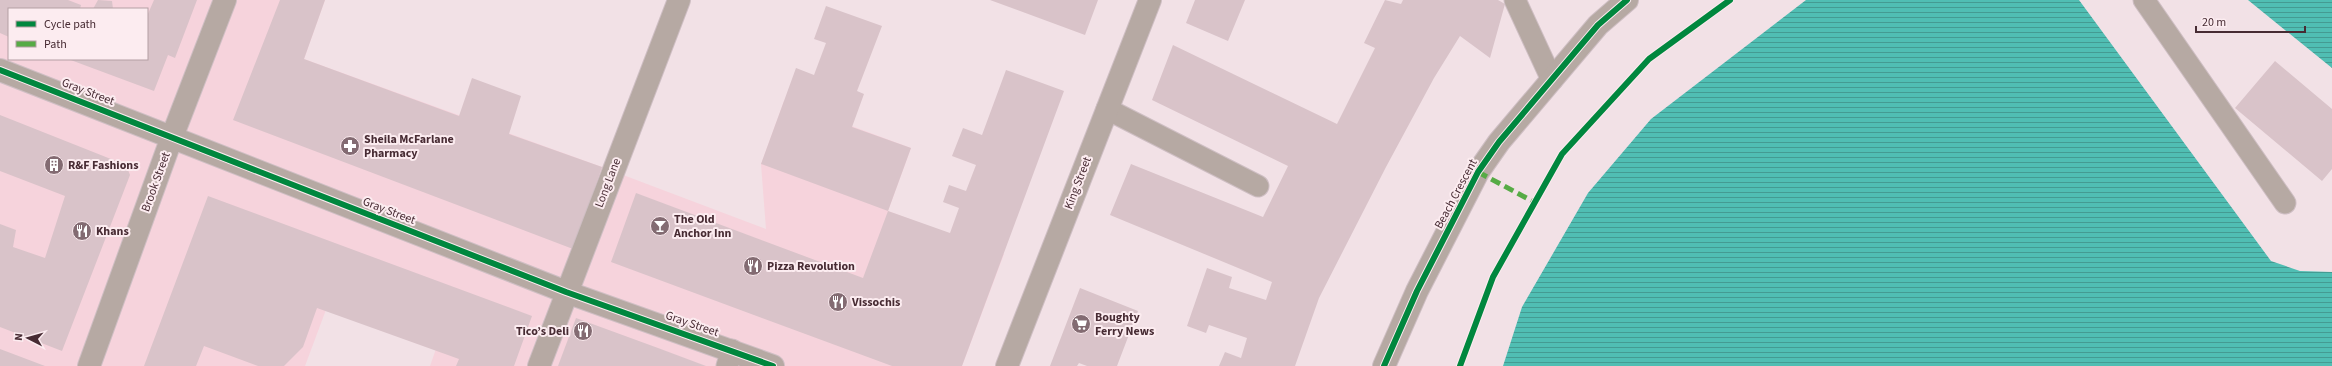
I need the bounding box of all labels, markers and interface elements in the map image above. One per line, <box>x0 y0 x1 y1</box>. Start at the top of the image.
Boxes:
legend <box>8 8 148 60</box>
scale bar <box>2196 8 2305 34</box>
text: 20 m <box>2202 14 2226 31</box>
text: Cycle path <box>44 16 96 33</box>
text: Path <box>44 36 67 53</box>
street label: Gray Street <box>59 74 117 110</box>
place label: Sheila McFarlane Pharmacy <box>364 131 454 162</box>
pharmacy icon: Sheila McFarlane Pharmacy <box>339 135 361 157</box>
street label: Brook Street <box>137 150 175 214</box>
building icon: R&F Fashions <box>43 154 65 176</box>
street label: King Street <box>1060 154 1096 212</box>
street label: Long Lane <box>591 156 625 210</box>
street label: Beach Crescent <box>1430 156 1482 232</box>
place label: R&F Fashions <box>68 157 139 174</box>
street label: Gray Street <box>360 193 418 229</box>
place label: The Old Anchor Inn <box>673 211 732 242</box>
bar icon: The Old Anchor Inn <box>649 215 671 237</box>
restaurant icon: Khans <box>71 220 93 242</box>
place label: Khans <box>96 223 129 240</box>
restaurant icon: Pizza Revolution <box>742 255 764 277</box>
place label: Pizza Revolution <box>767 258 855 275</box>
restaurant icon: Vissochis <box>827 291 849 313</box>
place label: Vissochis <box>851 294 900 311</box>
street label: Gray Street <box>663 307 721 341</box>
place label: Boughty Ferry News <box>1095 309 1154 340</box>
supermarket icon: Boughty Ferry News <box>1070 313 1092 335</box>
north arrow <box>8 318 48 358</box>
restaurant icon: Tico’s Deli <box>572 320 594 342</box>
place label: Tico’s Deli <box>516 323 569 340</box>
text: N <box>11 333 26 341</box>

